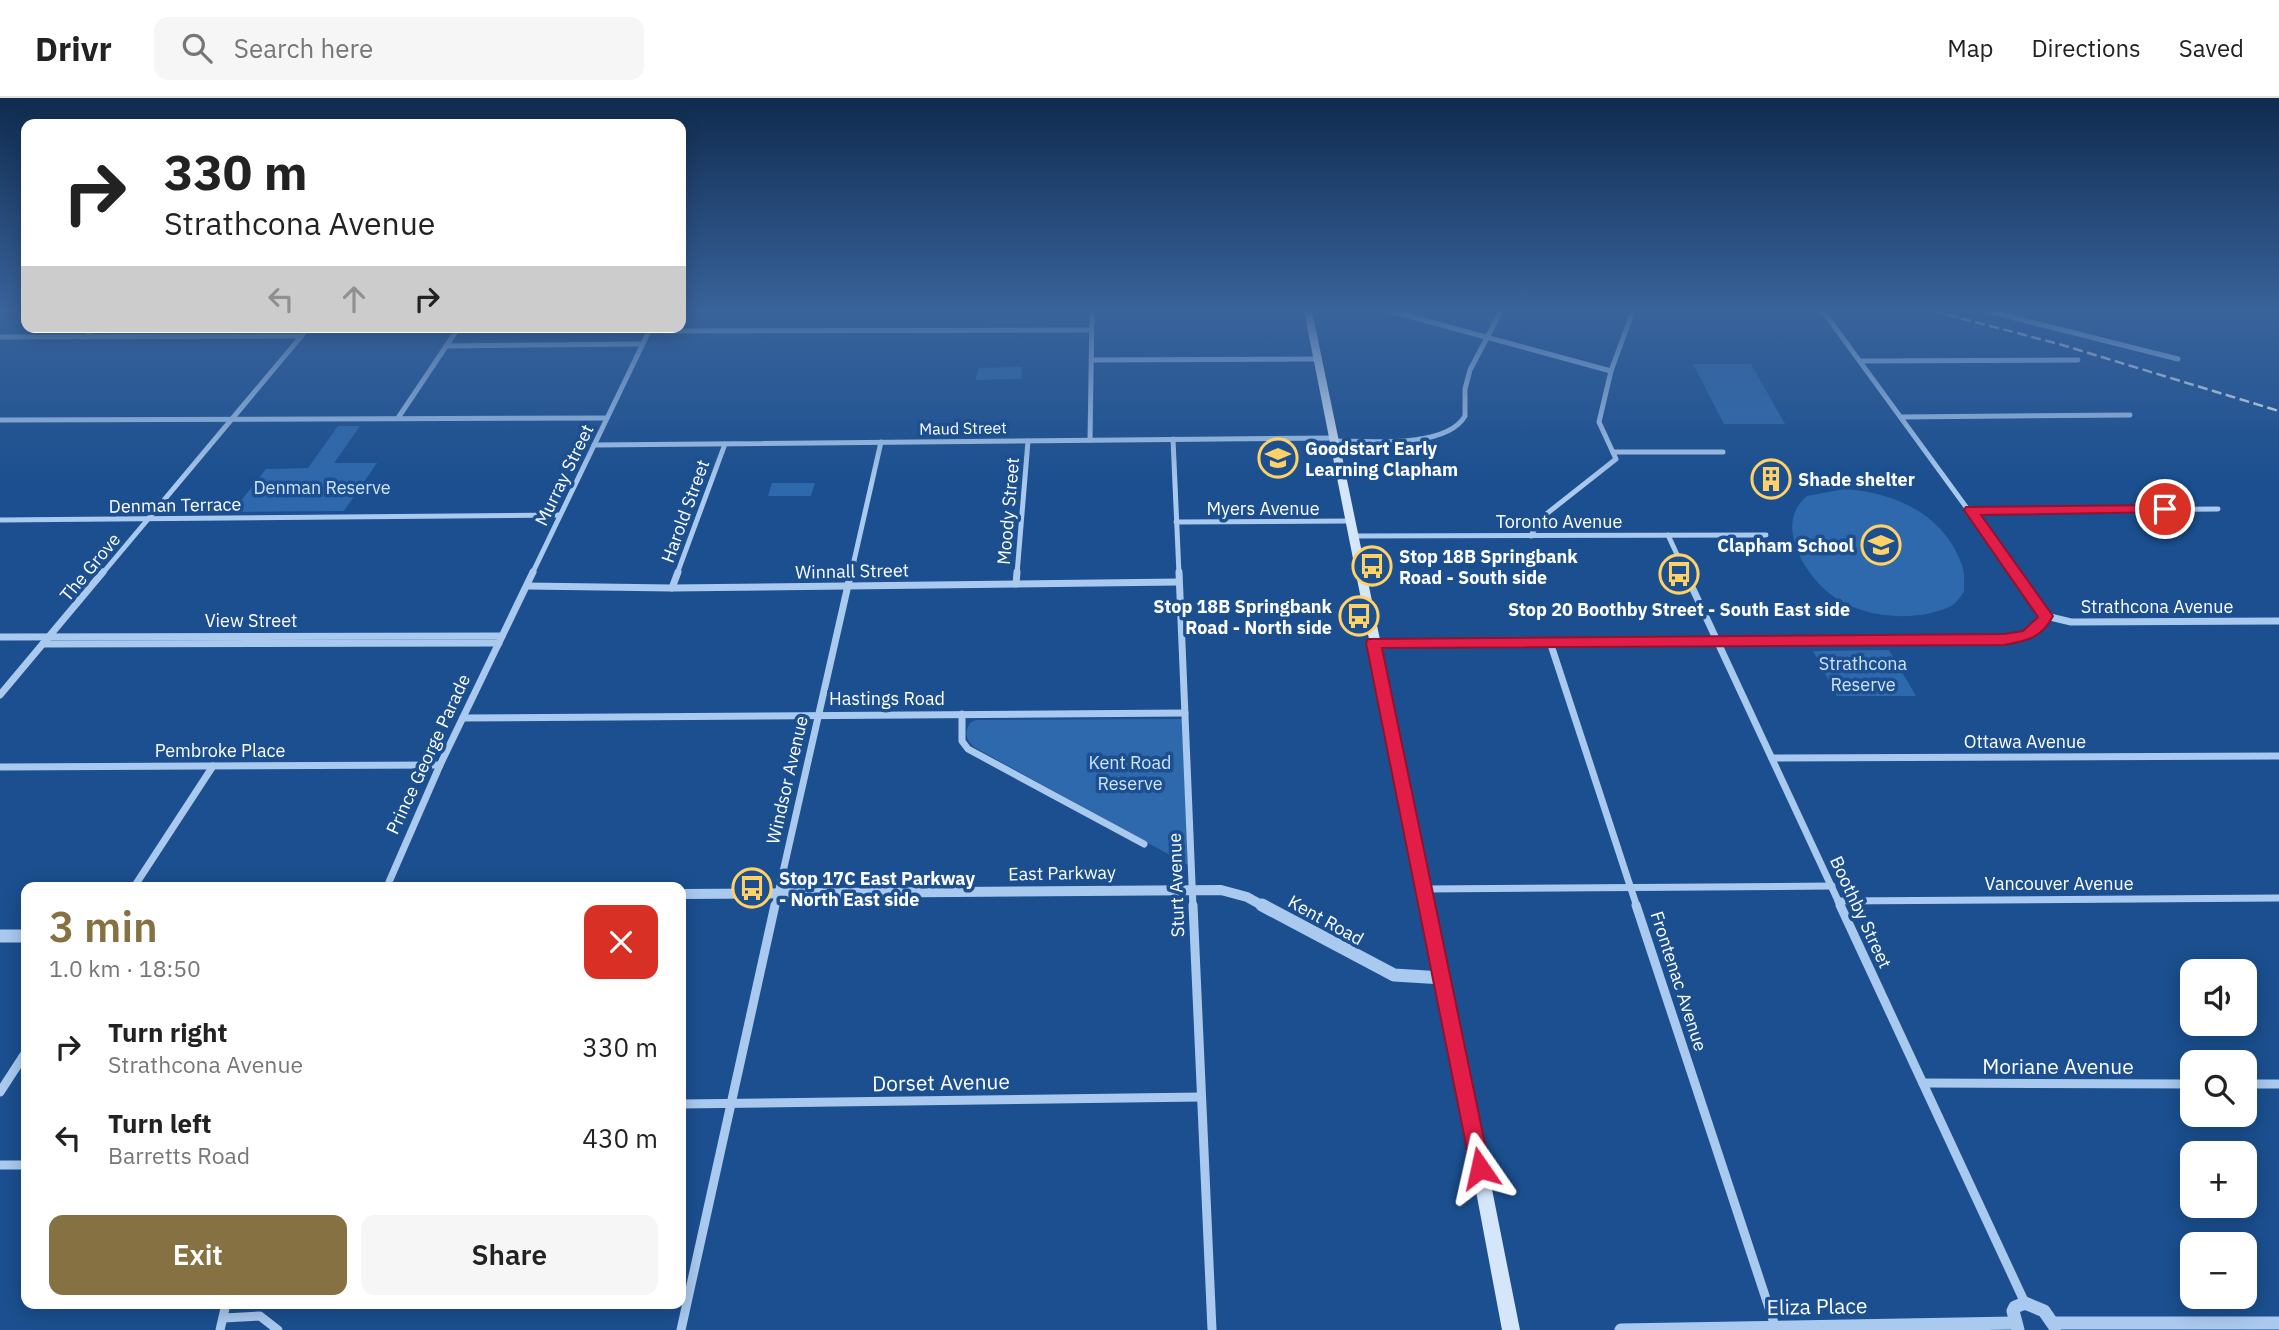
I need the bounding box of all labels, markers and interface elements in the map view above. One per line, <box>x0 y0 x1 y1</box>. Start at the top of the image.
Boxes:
search box <box>154 17 644 80</box>
text: Drivr <box>35 27 112 70</box>
icon: search <box>178 29 216 67</box>
text: Search here <box>234 31 373 65</box>
text: Map <box>1947 32 1993 64</box>
text: Directions <box>2031 32 2141 64</box>
text: Saved <box>2179 32 2244 64</box>
text: 330 m <box>164 140 308 203</box>
icon: right <box>49 147 140 238</box>
text: Strathcona Avenue <box>164 202 435 244</box>
icon: left <box>262 280 300 318</box>
icon: ahead <box>335 280 373 318</box>
icon: right <box>408 280 446 318</box>
street label: Maud Street <box>919 417 1007 439</box>
street label: Murray Street <box>530 420 598 530</box>
school or university icon: Goodstart Early Learning Clapham <box>1257 437 1299 479</box>
place label: Goodstart Early Learning Clapham <box>1305 437 1458 481</box>
street label: Harold Street <box>656 456 714 566</box>
street label: Moody Street <box>992 456 1024 566</box>
building icon: Shade shelter <box>1750 458 1792 500</box>
place label: Shade shelter <box>1798 468 1915 491</box>
park label: Denman Reserve <box>253 476 391 499</box>
pin <box>2135 479 2195 539</box>
icon: arrive <box>2146 490 2184 528</box>
street label: Denman Terrace <box>109 492 242 518</box>
street label: Myers Avenue <box>1206 497 1320 520</box>
street label: Toronto Avenue <box>1496 510 1622 533</box>
school or university icon: Clapham School <box>1860 524 1902 566</box>
street label: The Grove <box>55 528 125 606</box>
place label: Clapham School <box>1717 534 1855 557</box>
bus stop icon: Stop 18B Springbank Road - South side <box>1351 545 1393 587</box>
place label: Stop 18B Springbank Road - South side <box>1399 545 1578 589</box>
bus stop icon: Stop 20 Boothby Street - South East side <box>1658 553 1700 595</box>
street label: Winnall Street <box>795 559 909 583</box>
place label: Stop 18B Springbank Road - North side <box>1153 595 1333 639</box>
bus stop icon: Stop 18B Springbank Road - North side <box>1338 595 1380 637</box>
street label: Strathcona Avenue <box>2081 595 2233 618</box>
place label: Stop 20 Boothby Street - South East side <box>1508 598 1850 621</box>
street label: View Street <box>205 609 297 632</box>
park label: Strathcona Reserve <box>1819 652 1908 696</box>
street label: Prince George Parade <box>381 670 475 838</box>
street label: Hastings Road <box>829 687 945 710</box>
street label: Windsor Avenue <box>761 713 813 846</box>
street label: Ottawa Avenue <box>1964 730 2086 753</box>
street label: Pembroke Place <box>155 739 285 762</box>
park label: Kent Road Reserve <box>1088 751 1172 795</box>
street label: Sturt Avenue <box>1163 832 1189 938</box>
street label: Boothby Street <box>1825 852 1897 972</box>
street label: East Parkway <box>1008 861 1116 885</box>
bus stop icon: Stop 17C East Parkway - North East side <box>731 867 773 909</box>
place label: Stop 17C East Parkway - North East side <box>779 867 975 911</box>
street label: Vancouver Avenue <box>1984 872 2134 895</box>
street label: Kent Road <box>1284 890 1368 950</box>
text: 3 min <box>49 899 158 954</box>
button: close <box>584 905 658 979</box>
street label: Frontenac Avenue <box>1646 908 1713 1054</box>
text: 1.0 km · 18:50 <box>49 953 201 983</box>
map controls <box>2180 959 2257 1309</box>
button: sound <box>2180 959 2257 1036</box>
text: Turn right <box>108 1015 227 1049</box>
icon: right <box>49 1028 87 1066</box>
text: 330 m <box>582 1030 658 1064</box>
text: Strathcona Avenue <box>108 1049 303 1079</box>
button: search <box>2180 1050 2257 1127</box>
street label: Moriane Avenue <box>1982 1052 2134 1080</box>
street label: Dorset Avenue <box>872 1067 1010 1097</box>
text: Turn left <box>108 1106 211 1140</box>
icon: left <box>49 1119 87 1157</box>
text: 430 m <box>582 1121 658 1155</box>
position arrow <box>1443 1131 1517 1205</box>
text: Barretts Road <box>108 1140 250 1170</box>
button: + <box>2180 1141 2257 1218</box>
button: Exit <box>49 1215 347 1295</box>
button: Share <box>361 1215 658 1295</box>
button: − <box>2180 1232 2257 1309</box>
street label: Eliza Place <box>1766 1291 1868 1321</box>

